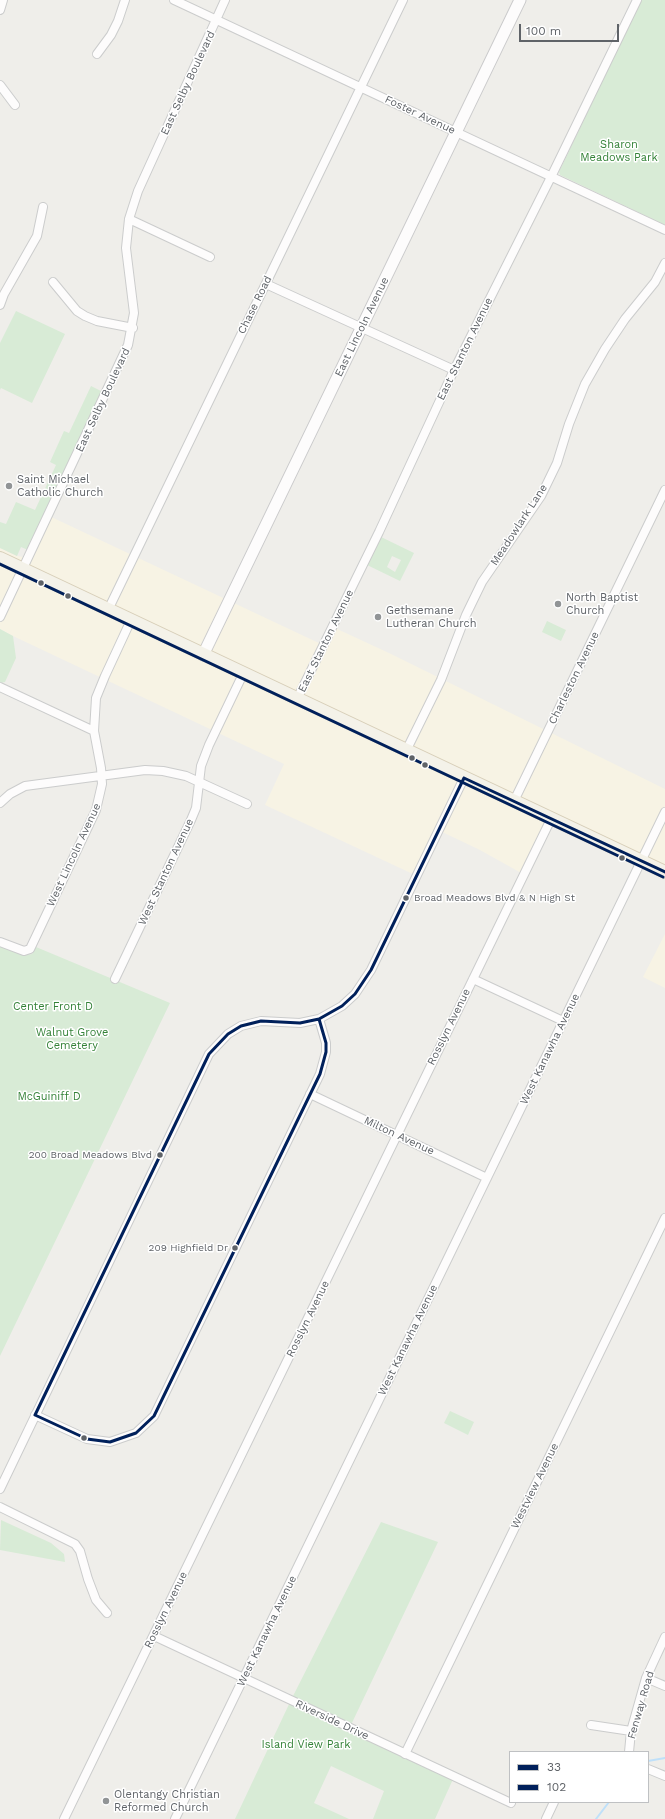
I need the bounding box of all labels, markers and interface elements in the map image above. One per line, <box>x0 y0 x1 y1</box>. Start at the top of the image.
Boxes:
scale bar <box>521 16 621 42</box>
text: 100 m <box>526 24 561 38</box>
street label: East Selby Boulevard <box>158 29 218 137</box>
street label: Foster Avenue <box>382 93 458 137</box>
park label: Sharon Meadows Park <box>580 138 658 164</box>
street label: Chase Road <box>235 274 275 336</box>
street label: East Lincoln Avenue <box>332 275 392 379</box>
street label: East Stanton Avenue <box>434 295 496 403</box>
street label: East Selby Boulevard <box>73 346 133 454</box>
place label: Saint Michael Catholic Church <box>17 473 103 499</box>
marker: Saint Michael Catholic Church <box>4 481 14 491</box>
street label: Meadowlark Lane <box>488 482 550 568</box>
unlabelled marker <box>36 578 46 588</box>
street label: East Stanton Avenue <box>295 587 357 695</box>
unlabelled marker <box>63 591 73 601</box>
place label: North Baptist Church <box>566 591 638 617</box>
marker: North Baptist Church <box>553 599 563 609</box>
place label: Gethsemane Lutheran Church <box>386 604 477 630</box>
marker: Gethsemane Lutheran Church <box>373 612 383 622</box>
street label: Charleston Avenue <box>546 630 602 726</box>
unlabelled marker <box>407 753 417 763</box>
unlabelled marker <box>420 760 430 770</box>
street label: West Lincoln Avenue <box>44 801 104 909</box>
street label: West Stanton Avenue <box>136 817 196 927</box>
unlabelled marker <box>617 853 627 863</box>
place label: Broad Meadows Blvd & N High St <box>414 892 575 904</box>
marker: Broad Meadows Blvd & N High St <box>401 893 411 903</box>
street label: Rosslyn Avenue <box>425 987 473 1067</box>
street label: West Kanawha Avenue <box>517 991 583 1107</box>
park label: Center Front D <box>13 1000 93 1014</box>
park label: Walnut Grove Cemetery <box>36 1026 108 1052</box>
park label: McGuiniff D <box>17 1090 81 1104</box>
street label: Milton Avenue <box>362 1114 436 1158</box>
place label: 200 Broad Meadows Blvd <box>29 1149 152 1161</box>
marker: 200 Broad Meadows Blvd <box>155 1150 165 1160</box>
place label: 209 Highfield Dr <box>149 1242 228 1254</box>
marker: 209 Highfield Dr <box>230 1243 240 1253</box>
street label: Rosslyn Avenue <box>284 1279 332 1359</box>
street label: West Kanawha Avenue <box>375 1282 441 1398</box>
unlabelled marker <box>79 1433 89 1443</box>
street label: Westview Avenue <box>509 1441 561 1531</box>
street label: Rosslyn Avenue <box>142 1570 190 1650</box>
street label: West Kanawha Avenue <box>234 1573 300 1689</box>
street label: Fenway Road <box>625 1669 657 1741</box>
street label: Riverside Drive <box>293 1697 371 1743</box>
park label: Island View Park <box>262 1738 350 1752</box>
legend <box>509 1751 649 1803</box>
text: 33 <box>547 1760 561 1774</box>
text: 102 <box>547 1780 566 1794</box>
place label: Olentangy Christian Reformed Church <box>114 1788 220 1814</box>
marker: Olentangy Christian Reformed Church <box>101 1796 111 1806</box>

